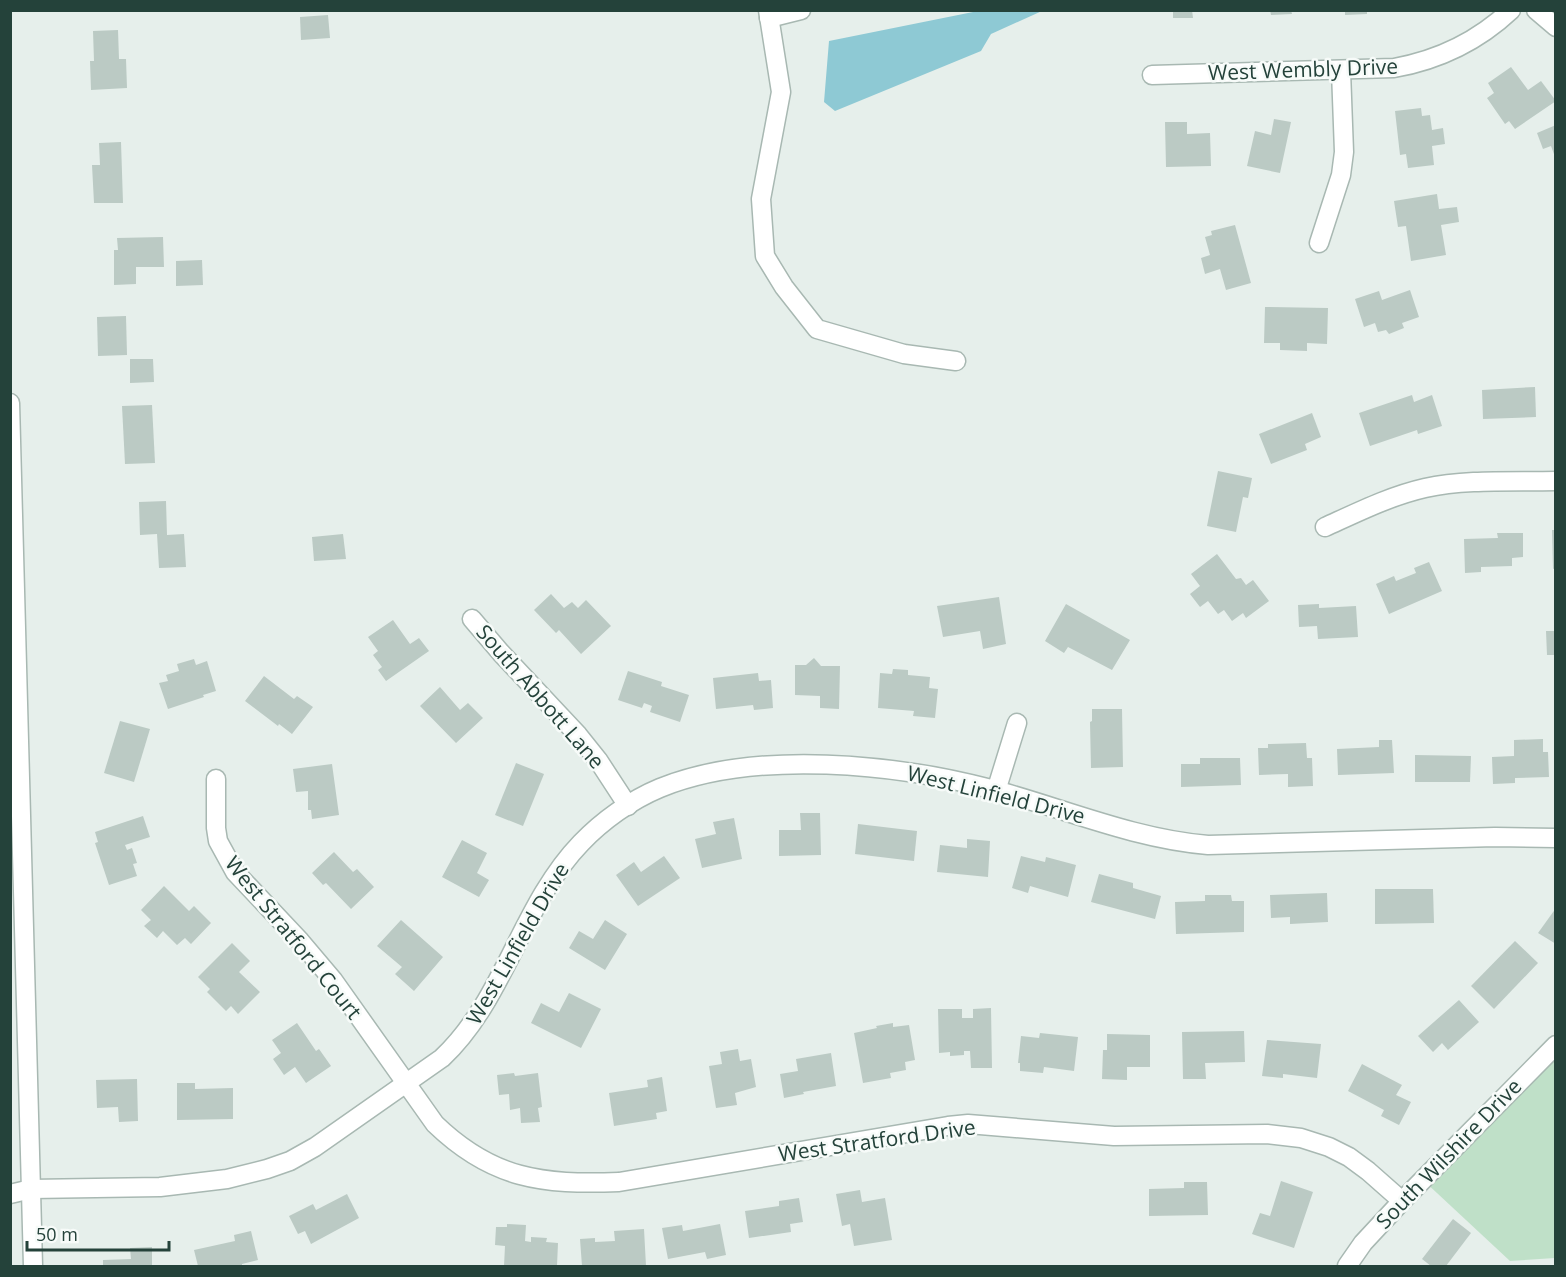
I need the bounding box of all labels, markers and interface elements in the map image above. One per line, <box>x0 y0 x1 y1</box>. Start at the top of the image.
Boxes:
street label: West Wembly Drive <box>1207 52 1399 86</box>
street label: South Abbott Lane <box>470 618 611 774</box>
street label: West Linfield Drive <box>904 758 1088 830</box>
street label: West Stratford Court <box>219 850 368 1025</box>
street label: West Linfield Drive <box>459 858 575 1029</box>
street label: South Wilshire Drive <box>1369 1072 1527 1234</box>
street label: West Stratford Drive <box>776 1112 977 1168</box>
scale bar <box>27 1214 170 1252</box>
text: 50 m <box>36 1222 78 1246</box>

